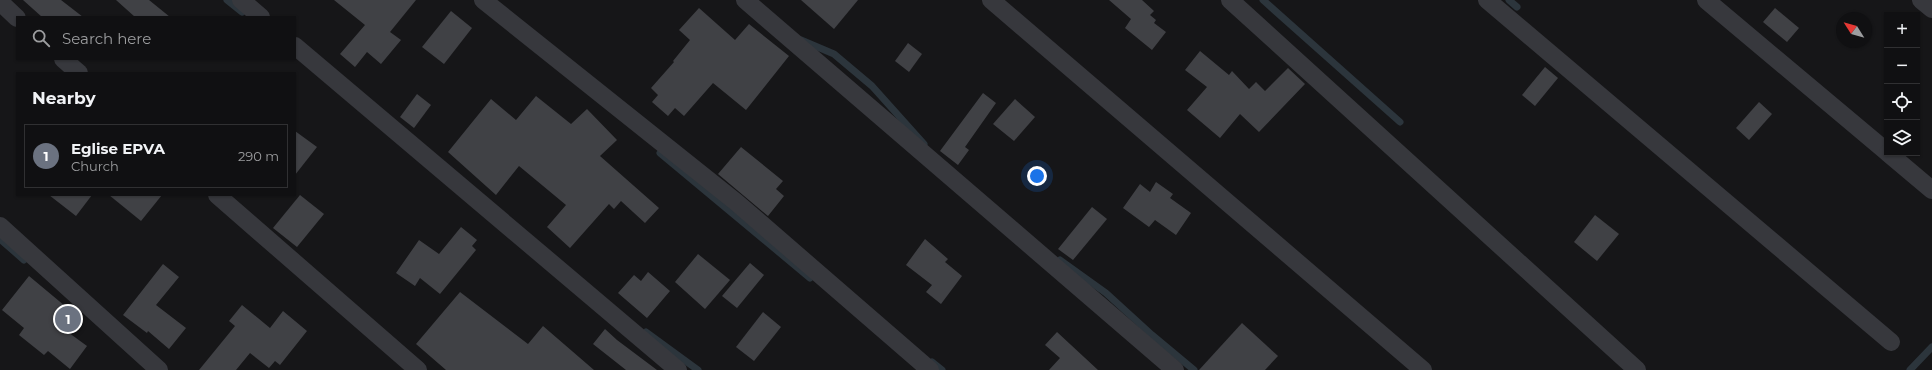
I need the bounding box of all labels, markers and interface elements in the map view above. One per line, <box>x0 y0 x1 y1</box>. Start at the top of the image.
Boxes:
north arrow <box>1836 12 1872 48</box>
map controls <box>1884 12 1920 156</box>
button: + <box>1884 12 1920 48</box>
search box <box>16 16 296 60</box>
icon: search <box>30 27 52 49</box>
text: Search here <box>62 29 151 48</box>
button: − <box>1884 48 1920 84</box>
button: locate <box>1884 84 1920 120</box>
text: Nearby <box>32 88 96 108</box>
button: layers <box>1884 120 1920 156</box>
text: Eglise EPVA <box>71 139 165 158</box>
text: 1 <box>43 148 49 164</box>
text: 290 m <box>238 148 279 164</box>
text: Church <box>71 158 119 174</box>
your location <box>1027 166 1047 186</box>
pin: 1 <box>55 304 81 334</box>

